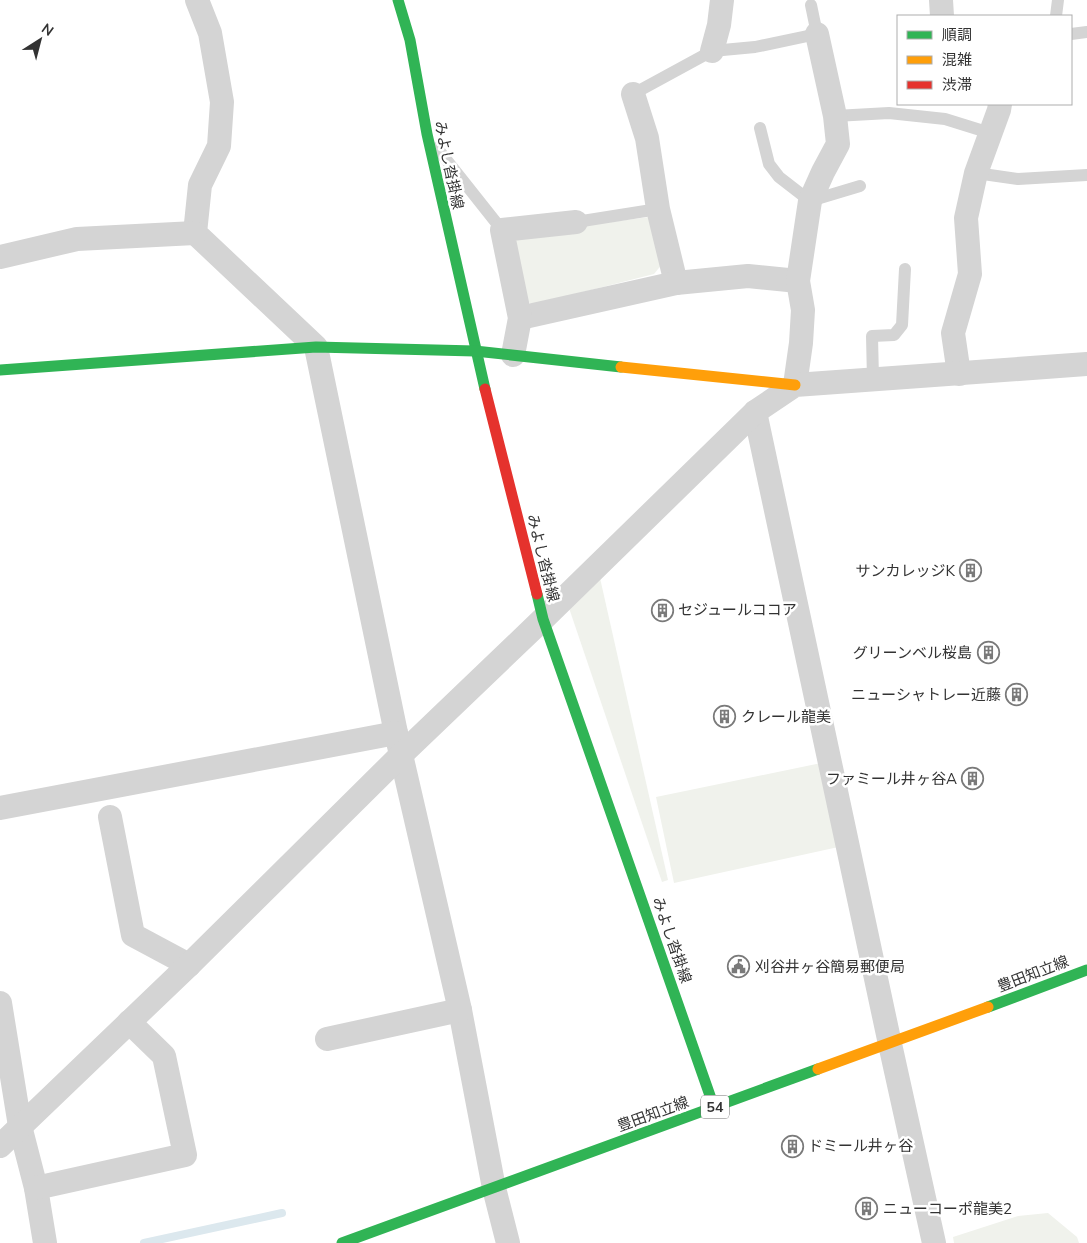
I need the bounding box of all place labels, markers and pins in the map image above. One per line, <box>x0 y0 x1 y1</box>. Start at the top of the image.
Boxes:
building icon: サンカレッジK <box>959 559 983 583</box>
place label: サンカレッジK <box>855 561 955 580</box>
building icon: セジュールココア <box>650 598 674 622</box>
place label: セジュールココア <box>678 600 797 619</box>
building icon: グリーンベル桜島 <box>976 641 1000 665</box>
place label: グリーンベル桜島 <box>853 643 972 662</box>
building icon: ニューシャトレー近藤 <box>1005 683 1029 707</box>
place label: ニューシャトレー近藤 <box>851 685 1001 704</box>
building icon: クレール龍美 <box>713 705 737 729</box>
place label: クレール龍美 <box>741 707 831 726</box>
building icon: ファミール井ヶ谷A <box>961 767 985 791</box>
place label: ファミール井ヶ谷A <box>826 769 957 788</box>
public building icon: 刈谷井ヶ谷簡易郵便局 <box>727 955 751 979</box>
place label: 刈谷井ヶ谷簡易郵便局 <box>755 957 905 976</box>
building icon: ドミール井ヶ谷 <box>780 1134 804 1158</box>
place label: ドミール井ヶ谷 <box>808 1136 913 1155</box>
building icon: ニューコーポ龍美2 <box>855 1197 879 1221</box>
place label: ニューコーポ龍美2 <box>883 1199 1012 1218</box>

